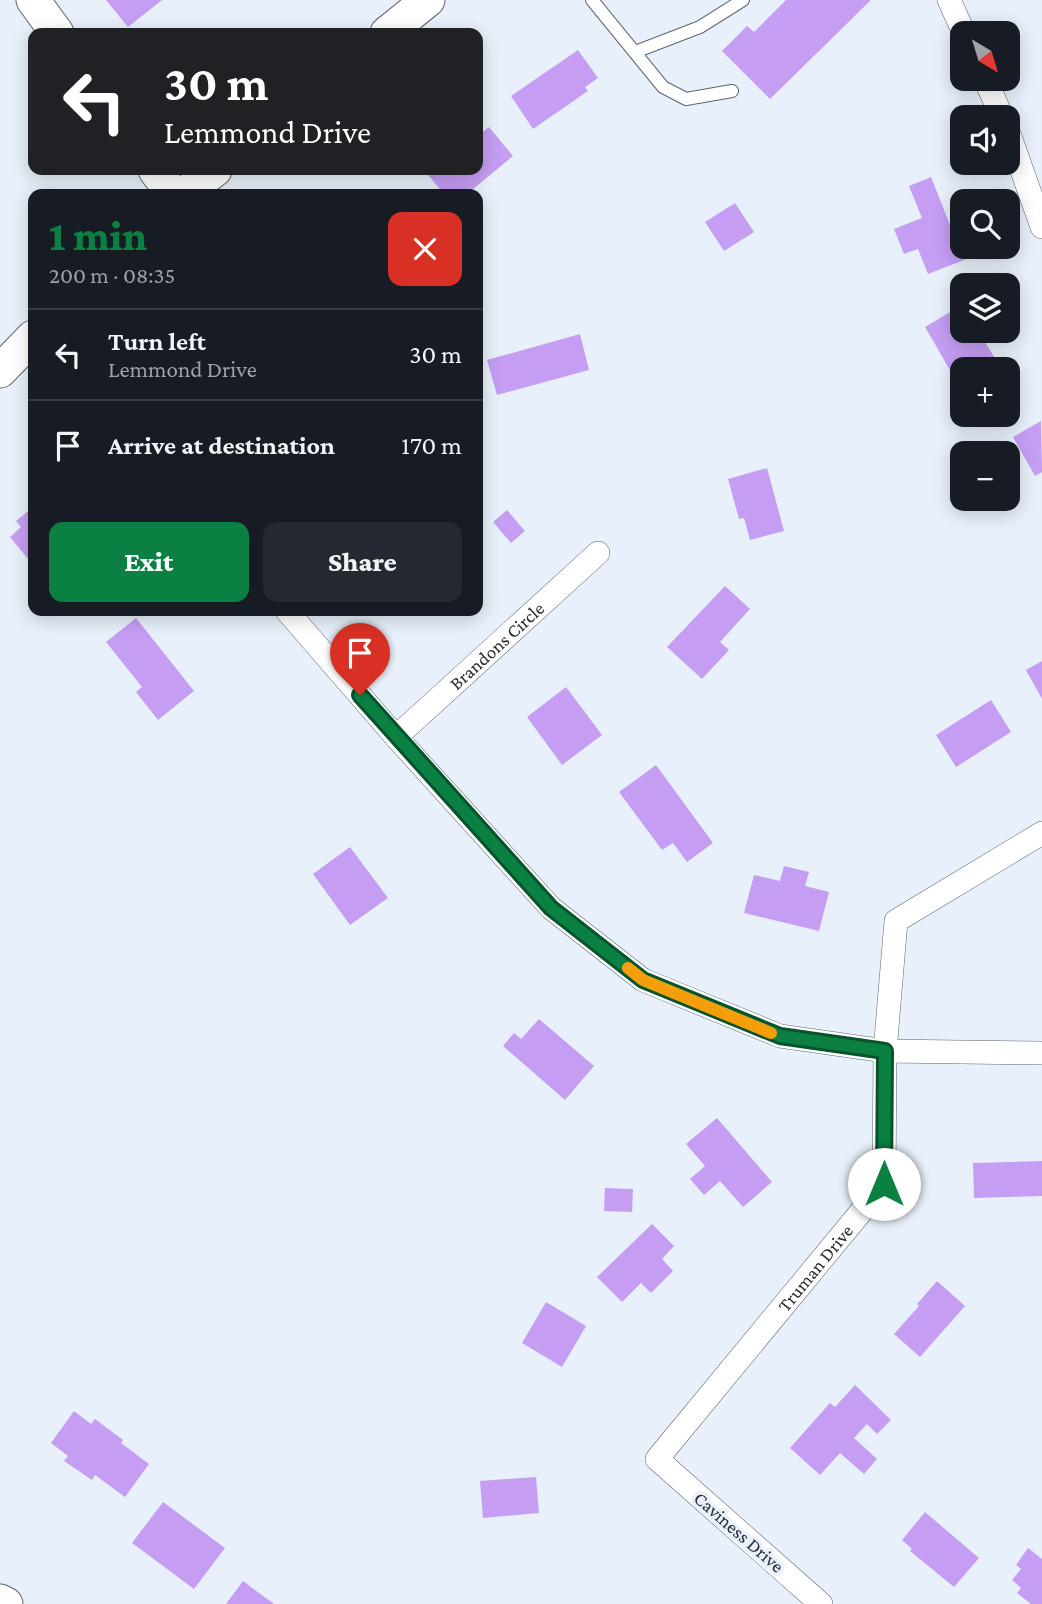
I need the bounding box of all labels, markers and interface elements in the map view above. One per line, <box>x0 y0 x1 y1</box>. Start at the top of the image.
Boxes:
north arrow <box>950 21 1020 91</box>
map controls <box>950 21 1020 511</box>
icon: left <box>49 56 140 147</box>
text: 30 m <box>164 56 269 111</box>
button: sound <box>950 105 1020 175</box>
text: Lemmond Drive <box>164 114 371 150</box>
button: search <box>950 189 1020 259</box>
text: 1 min <box>49 212 147 259</box>
button: close <box>388 212 462 286</box>
text: 200 m · 08:35 <box>49 262 175 288</box>
button: layers <box>950 273 1020 343</box>
text: Turn left <box>108 327 206 356</box>
icon: left <box>49 336 87 374</box>
text: 30 m <box>409 340 462 369</box>
text: Lemmond Drive <box>108 356 257 382</box>
button: + <box>950 357 1020 427</box>
icon: arrive <box>49 427 87 465</box>
text: Arrive at destination <box>108 431 335 460</box>
text: 170 m <box>401 431 462 460</box>
button: − <box>950 441 1020 511</box>
button: Exit <box>49 522 249 602</box>
button: Share <box>263 522 462 602</box>
street label: Brandons Circle <box>445 597 548 694</box>
pin <box>330 623 390 695</box>
icon: arrive <box>341 634 379 672</box>
position arrow <box>847 1147 921 1221</box>
street label: Truman Drive <box>773 1220 857 1315</box>
street label: Caviness Drive <box>690 1487 788 1577</box>

